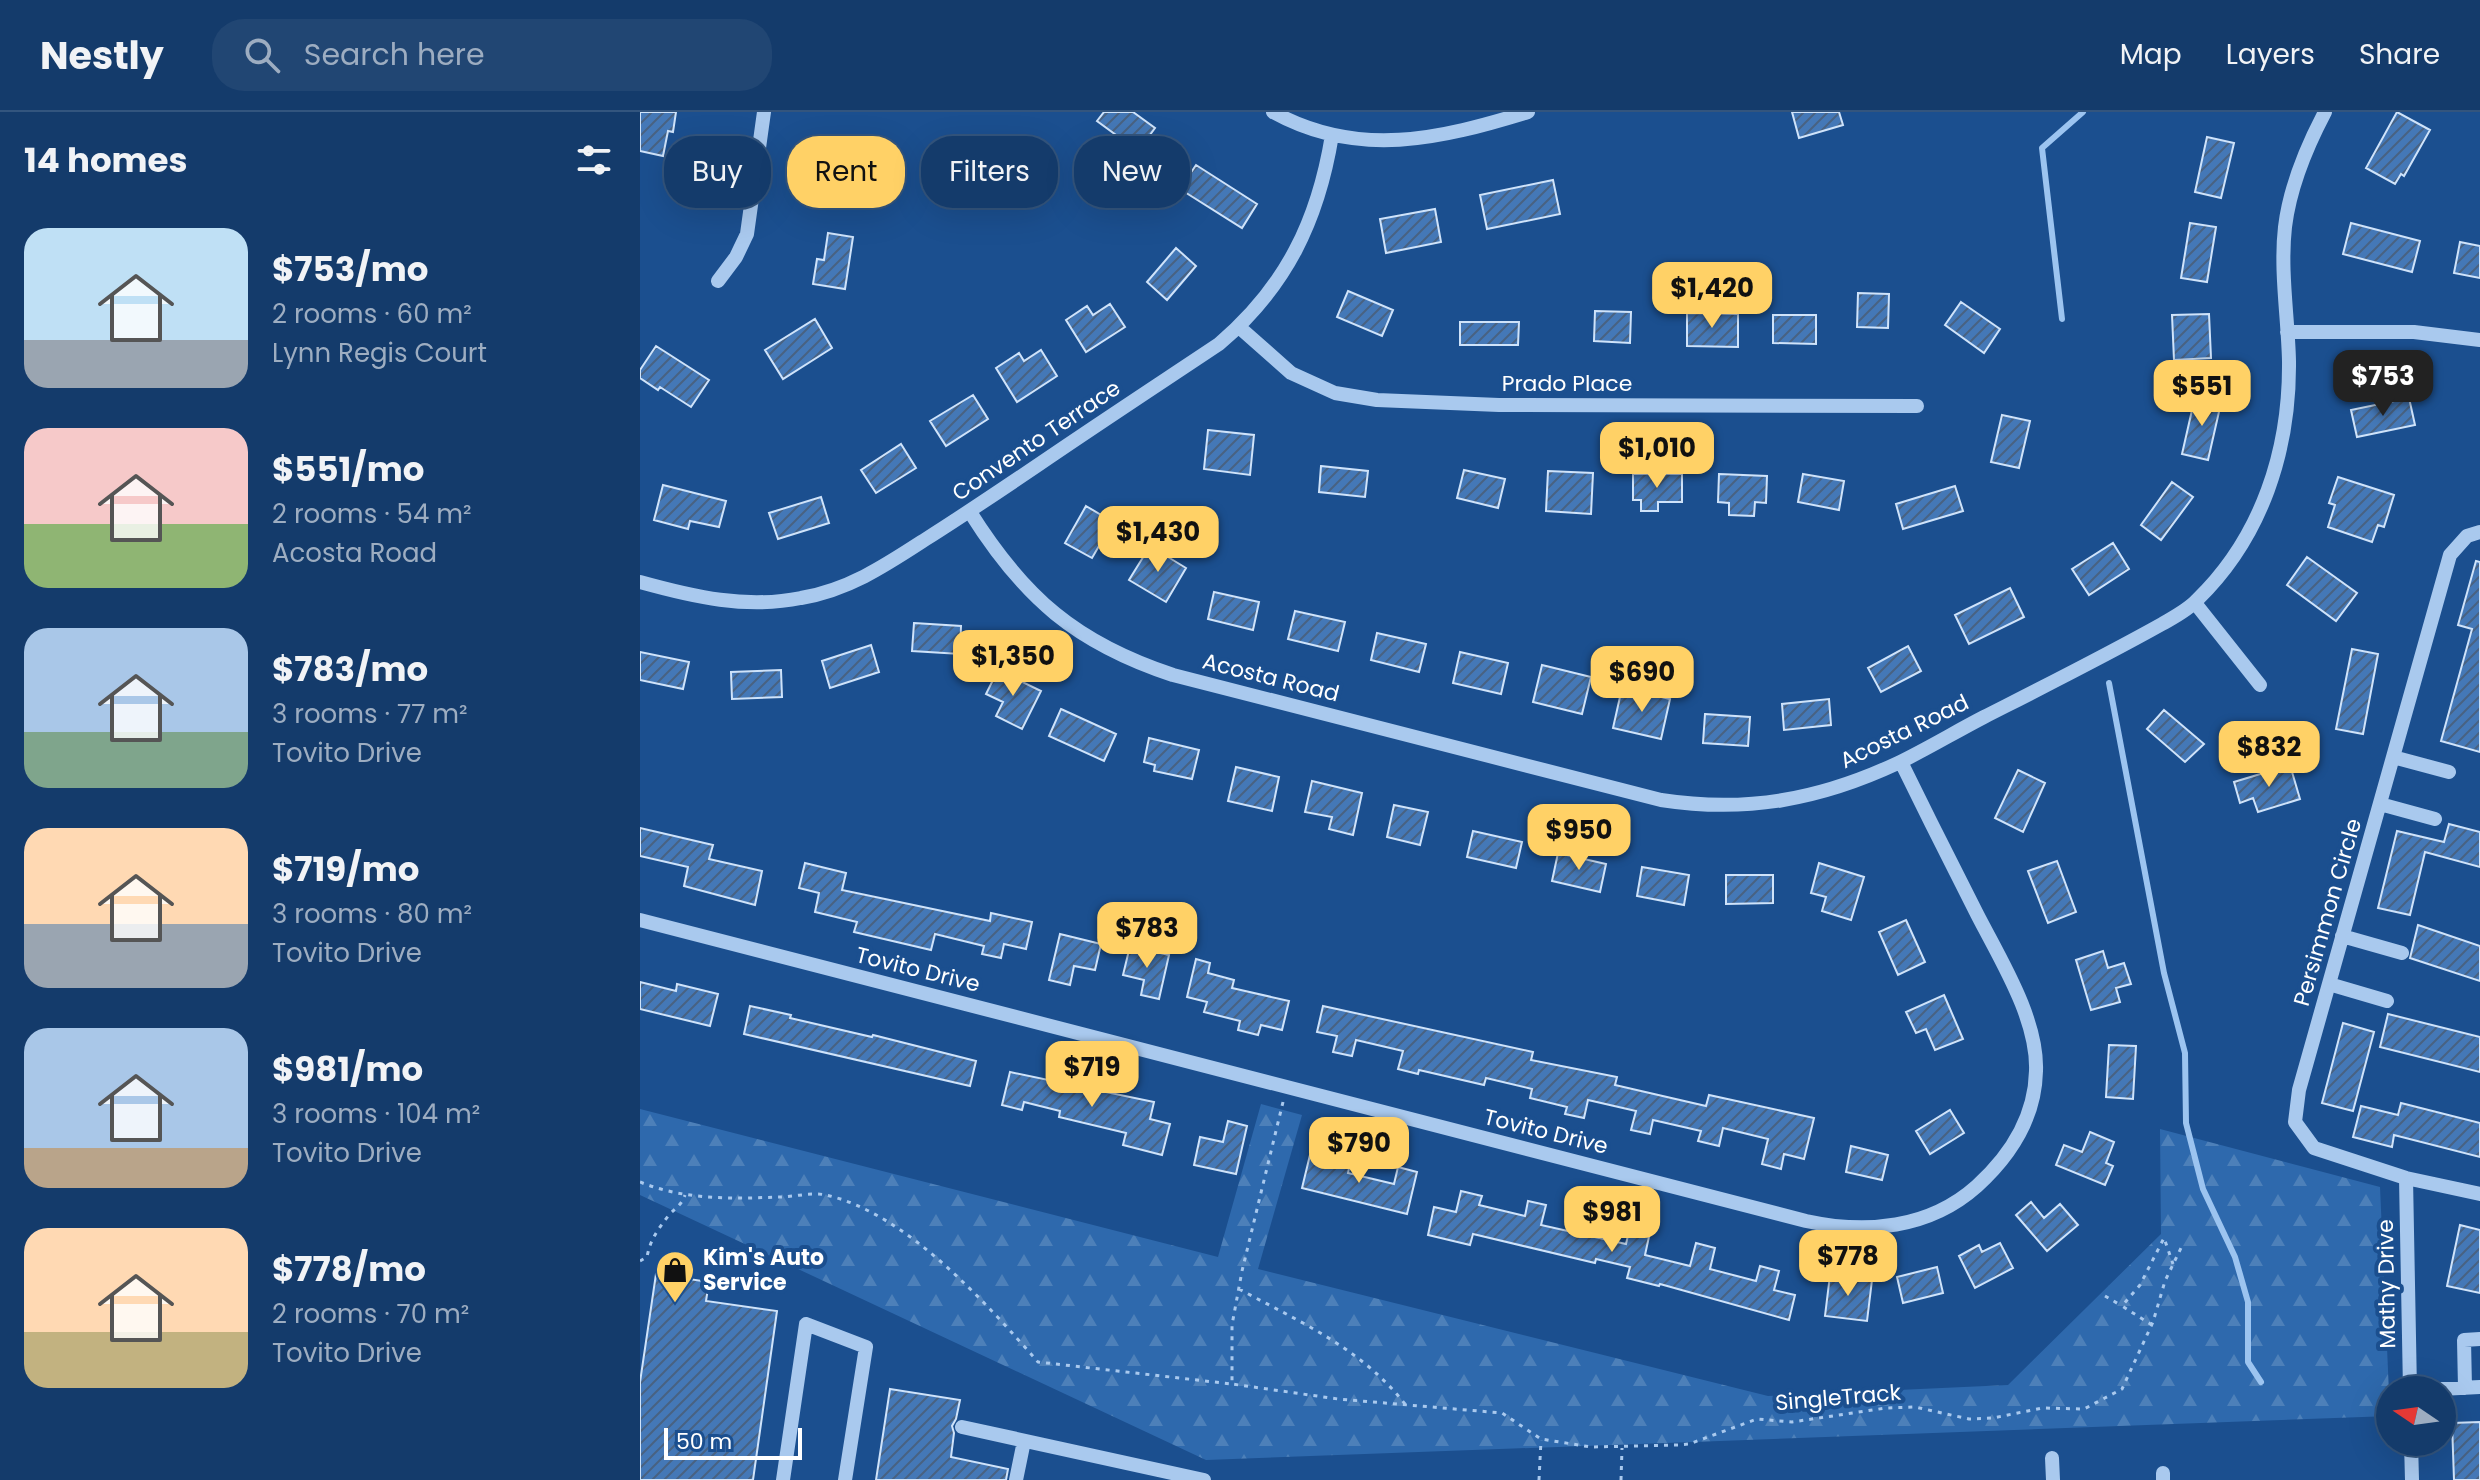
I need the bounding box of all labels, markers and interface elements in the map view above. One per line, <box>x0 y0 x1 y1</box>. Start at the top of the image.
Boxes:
search box <box>212 19 772 91</box>
text: Nestly <box>40 29 164 82</box>
icon: search <box>240 33 284 77</box>
text: Search here <box>304 33 485 76</box>
text: Map <box>2120 35 2182 74</box>
text: Layers <box>2226 35 2315 74</box>
text: Share <box>2359 35 2440 74</box>
text: 14 homes <box>24 136 188 184</box>
chip: Buy <box>664 136 771 208</box>
chip: Rent <box>787 136 905 208</box>
chip: Filters <box>921 136 1058 208</box>
chip: New <box>1074 136 1190 208</box>
icon: filters <box>572 138 616 182</box>
text: $753/mo <box>272 245 428 293</box>
icon: home <box>88 260 184 356</box>
pin: $1,420 <box>1647 262 1777 330</box>
text: $1,420 <box>1670 270 1754 306</box>
text: 2 rooms · 60 m² <box>272 296 472 332</box>
text: Lynn Regis Court <box>272 335 487 371</box>
pin: $753 <box>2336 350 2430 418</box>
text: $753 <box>2351 358 2415 394</box>
pin: $551 <box>2155 360 2249 428</box>
street label: Prado Place <box>1502 368 1632 399</box>
text: $551 <box>2172 368 2232 404</box>
street label: Convento Terrace <box>946 372 1127 508</box>
pin: $1,010 <box>1592 422 1722 490</box>
text: $1,010 <box>1618 430 1696 466</box>
text: $551/mo <box>272 445 424 493</box>
icon: home <box>88 460 184 556</box>
text: 2 rooms · 54 m² <box>272 496 472 532</box>
pin: $1,430 <box>1093 506 1223 574</box>
text: $1,430 <box>1116 514 1200 550</box>
text: Acosta Road <box>272 535 437 571</box>
pin: $1,350 <box>948 630 1078 698</box>
text: $1,350 <box>971 638 1055 674</box>
text: $783/mo <box>272 645 428 693</box>
street label: Acosta Road <box>1199 646 1342 709</box>
pin: $690 <box>1595 646 1689 714</box>
text: $690 <box>1609 654 1675 690</box>
icon: home <box>88 660 184 756</box>
street label: Acosta Road <box>1835 687 1974 776</box>
text: 3 rooms · 77 m² <box>272 696 468 732</box>
pin: $832 <box>2222 721 2316 789</box>
text: $832 <box>2237 729 2301 765</box>
text: Tovito Drive <box>272 735 422 771</box>
pin: $950 <box>1532 804 1626 872</box>
text: $950 <box>1546 812 1612 848</box>
street label: Persimmon Circle <box>2286 815 2369 1010</box>
text: $719/mo <box>272 845 419 893</box>
icon: home <box>88 860 184 956</box>
text: 3 rooms · 80 m² <box>272 896 472 932</box>
pin: $783 <box>1100 902 1194 970</box>
text: $783 <box>1115 910 1179 946</box>
text: Tovito Drive <box>272 935 422 971</box>
street label: Tovito Drive <box>853 939 983 1000</box>
pin: $719 <box>1045 1041 1139 1109</box>
text: $981/mo <box>272 1045 423 1093</box>
text: $719 <box>1064 1049 1120 1085</box>
icon: home <box>88 1060 184 1156</box>
text: 3 rooms · 104 m² <box>272 1096 480 1132</box>
street label: Tovito Drive <box>1481 1101 1611 1162</box>
pin: $790 <box>1312 1117 1406 1185</box>
text: $790 <box>1327 1125 1391 1161</box>
text: Tovito Drive <box>272 1135 422 1171</box>
pin: $981 <box>1565 1186 1659 1254</box>
text: $981 <box>1582 1194 1642 1230</box>
street label: Mathy Drive <box>2370 1219 2403 1349</box>
pin: $778 <box>1801 1230 1895 1298</box>
text: $778 <box>1817 1238 1879 1274</box>
place label: Kim's Auto Service <box>703 1242 824 1298</box>
text: $778/mo <box>272 1245 426 1293</box>
shop icon: Kim's Auto Service <box>654 1249 696 1304</box>
icon: home <box>88 1260 184 1356</box>
text: 2 rooms · 70 m² <box>272 1296 469 1332</box>
text: Tovito Drive <box>272 1335 422 1371</box>
north arrow <box>2376 1376 2456 1456</box>
map controls <box>2376 1376 2456 1456</box>
street label: SingleTrack <box>1774 1377 1903 1418</box>
scale bar <box>664 1424 802 1460</box>
text: 50 m <box>676 1426 732 1457</box>

